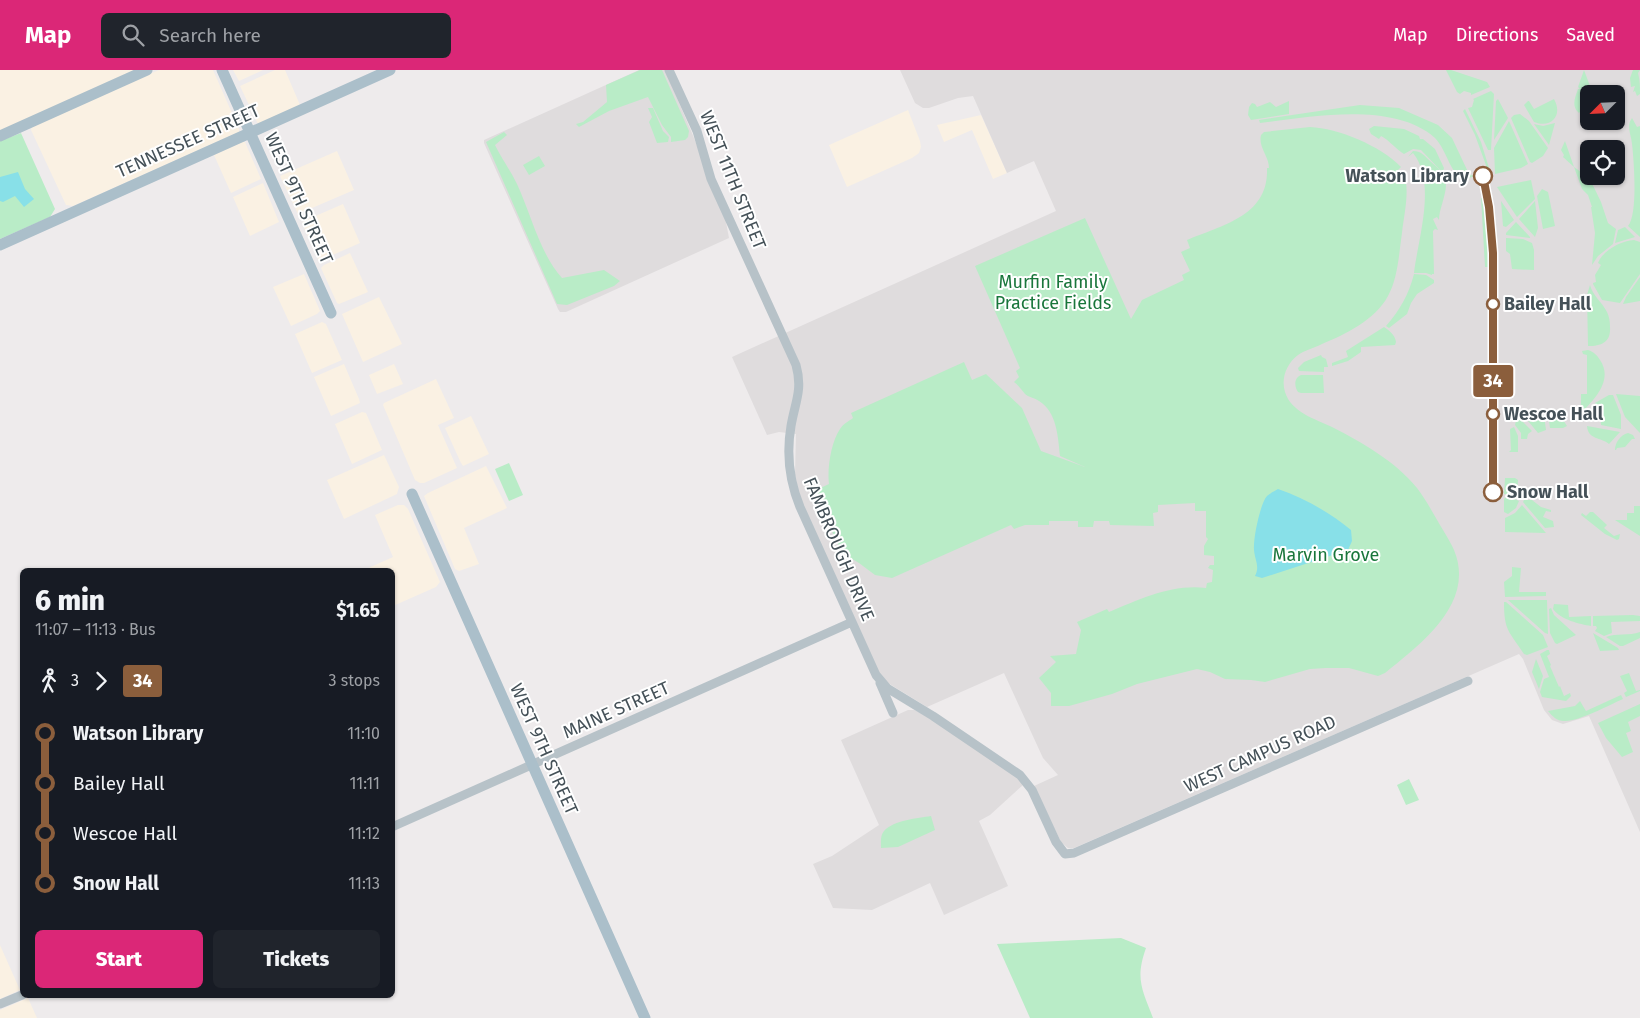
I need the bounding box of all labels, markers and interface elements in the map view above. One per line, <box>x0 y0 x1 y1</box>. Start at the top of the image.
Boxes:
search box <box>101 13 451 58</box>
text: Map <box>25 21 71 49</box>
icon: search <box>119 21 147 49</box>
text: Search here <box>159 24 261 47</box>
text: Map <box>1393 24 1428 46</box>
text: Directions <box>1456 24 1538 46</box>
text: Saved <box>1566 24 1615 46</box>
north arrow <box>1580 85 1625 130</box>
map controls <box>1580 85 1625 185</box>
street label: TENNESSEE STREET <box>113 99 264 182</box>
street label: WEST 11TH STREET <box>695 107 771 253</box>
street label: WEST 9TH STREET <box>260 129 338 268</box>
button: locate <box>1580 140 1625 185</box>
place label: Watson Library <box>1346 165 1470 187</box>
marker: Watson Library <box>1473 166 1493 186</box>
park label: Murfin Family Practice Fields <box>995 271 1111 314</box>
place label: Bailey Hall <box>1504 293 1592 315</box>
marker: Bailey Hall <box>1486 297 1500 311</box>
line badge: 34 <box>1470 365 1516 397</box>
text: 34 <box>1483 370 1503 392</box>
place label: Wescoe Hall <box>1504 403 1604 425</box>
marker: Wescoe Hall <box>1486 407 1500 421</box>
street label: FAMBROUGH DRIVE <box>799 474 879 624</box>
place label: Snow Hall <box>1507 481 1589 503</box>
marker: Snow Hall <box>1483 482 1503 502</box>
park label: Marvin Grove <box>1273 544 1379 566</box>
text: 6 min <box>35 584 105 617</box>
text: $1.65 <box>336 599 380 622</box>
text: 11:07 – 11:13 · Bus <box>35 620 156 639</box>
icon: walk <box>35 667 63 695</box>
icon: forward <box>87 667 115 695</box>
text: 34 <box>133 670 152 692</box>
text: 3 <box>71 671 79 690</box>
text: 3 stops <box>328 671 380 690</box>
street label: MAINE STREET <box>559 676 673 743</box>
street label: WEST 9TH STREET <box>505 680 583 819</box>
street label: WEST CAMPUS ROAD <box>1181 711 1339 797</box>
text: Watson Library <box>73 722 203 745</box>
text: 11:10 <box>347 724 380 743</box>
text: Bailey Hall <box>73 772 165 795</box>
text: 11:11 <box>350 774 380 793</box>
text: Wescoe Hall <box>73 822 177 845</box>
text: 11:12 <box>348 824 380 843</box>
text: Snow Hall <box>73 872 159 895</box>
text: 11:13 <box>348 874 380 893</box>
button: Start <box>35 930 203 988</box>
button: Tickets <box>213 930 380 988</box>

